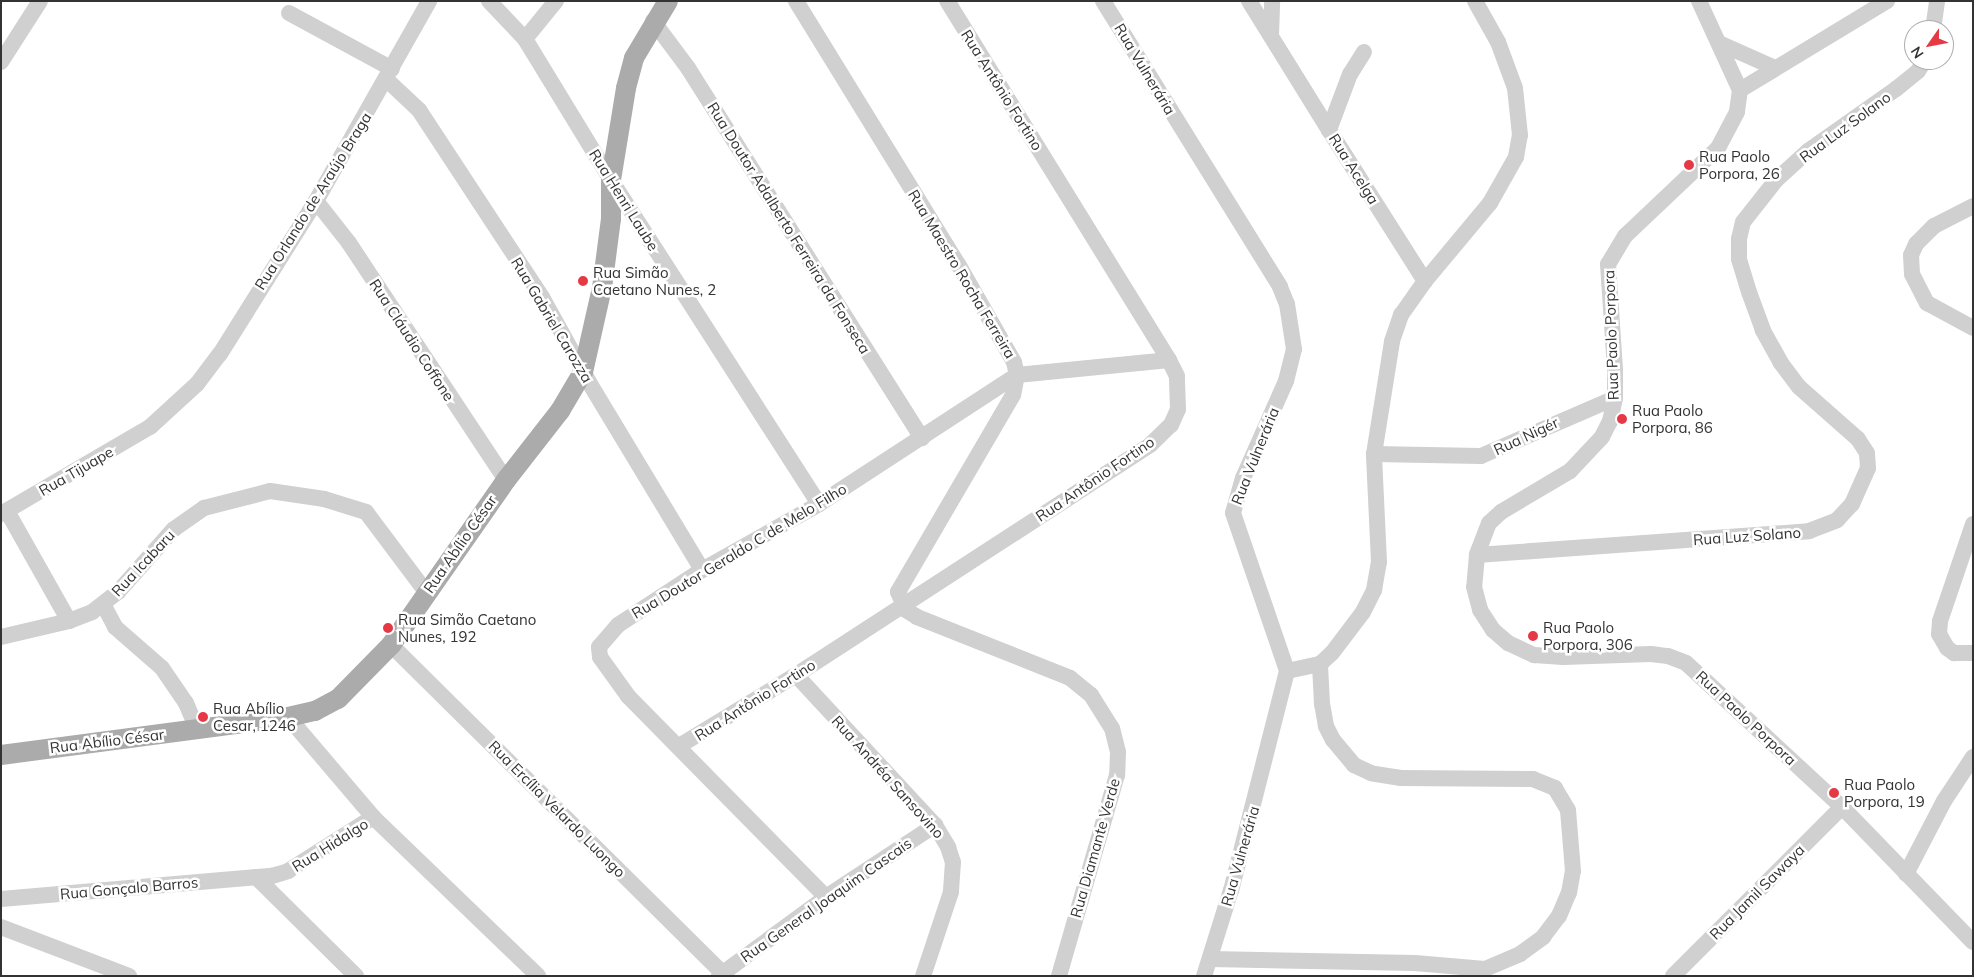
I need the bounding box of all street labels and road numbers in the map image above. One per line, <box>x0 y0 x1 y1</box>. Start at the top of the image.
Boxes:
street label: Rua Vulnerária <box>1111 20 1179 118</box>
street label: Rua Antônio Fortino <box>958 26 1046 154</box>
street label: Rua Luz Solano <box>1796 88 1894 166</box>
street label: Rua Doutor Adalberto Ferreira da Fonseca <box>704 99 874 357</box>
street label: Rua Orlando de Araújo Braga <box>251 109 375 293</box>
street label: Rua Acelga <box>1325 130 1383 208</box>
street label: Rua Henri Laube <box>586 146 662 254</box>
street label: Rua Maestro Rocha Ferreira <box>904 186 1020 362</box>
street label: Rua Gabriel Carozza <box>507 254 597 386</box>
street label: Rua Paolo Porpora <box>1600 270 1622 400</box>
street label: Rua Cláudio Coffone <box>366 276 458 404</box>
street label: Rua Vulnerária <box>1227 405 1283 507</box>
street label: Rua Nigér <box>1491 413 1561 459</box>
street label: Rua Antônio Fortino <box>1032 433 1158 525</box>
street label: Rua Tijuape <box>36 442 116 500</box>
street label: Rua Doutor Geraldo C de Melo Filho <box>628 480 850 622</box>
street label: Rua Abílio César <box>420 492 500 596</box>
street label: Rua Luz Solano <box>1692 523 1802 549</box>
street label: Rua Icabaru <box>108 526 178 600</box>
street label: Rua Antônio Fortino <box>691 656 819 744</box>
street label: Rua Paolo Porpora <box>1692 667 1800 769</box>
street label: Rua Andréa Sansovino <box>828 712 948 842</box>
street label: Rua Abílio César <box>49 725 165 757</box>
street label: Rua Ercília Velardo Luongo <box>485 737 629 881</box>
street label: Rua Diamante Verde <box>1066 776 1124 920</box>
street label: Rua Vulnerária <box>1217 804 1263 908</box>
street label: Rua Hidalgo <box>289 815 371 875</box>
street label: Rua General Joaquim Cascais <box>737 834 915 966</box>
street label: Rua Jamil Sawaya <box>1706 841 1808 943</box>
street label: Rua Gonçalo Barros <box>59 873 199 903</box>

